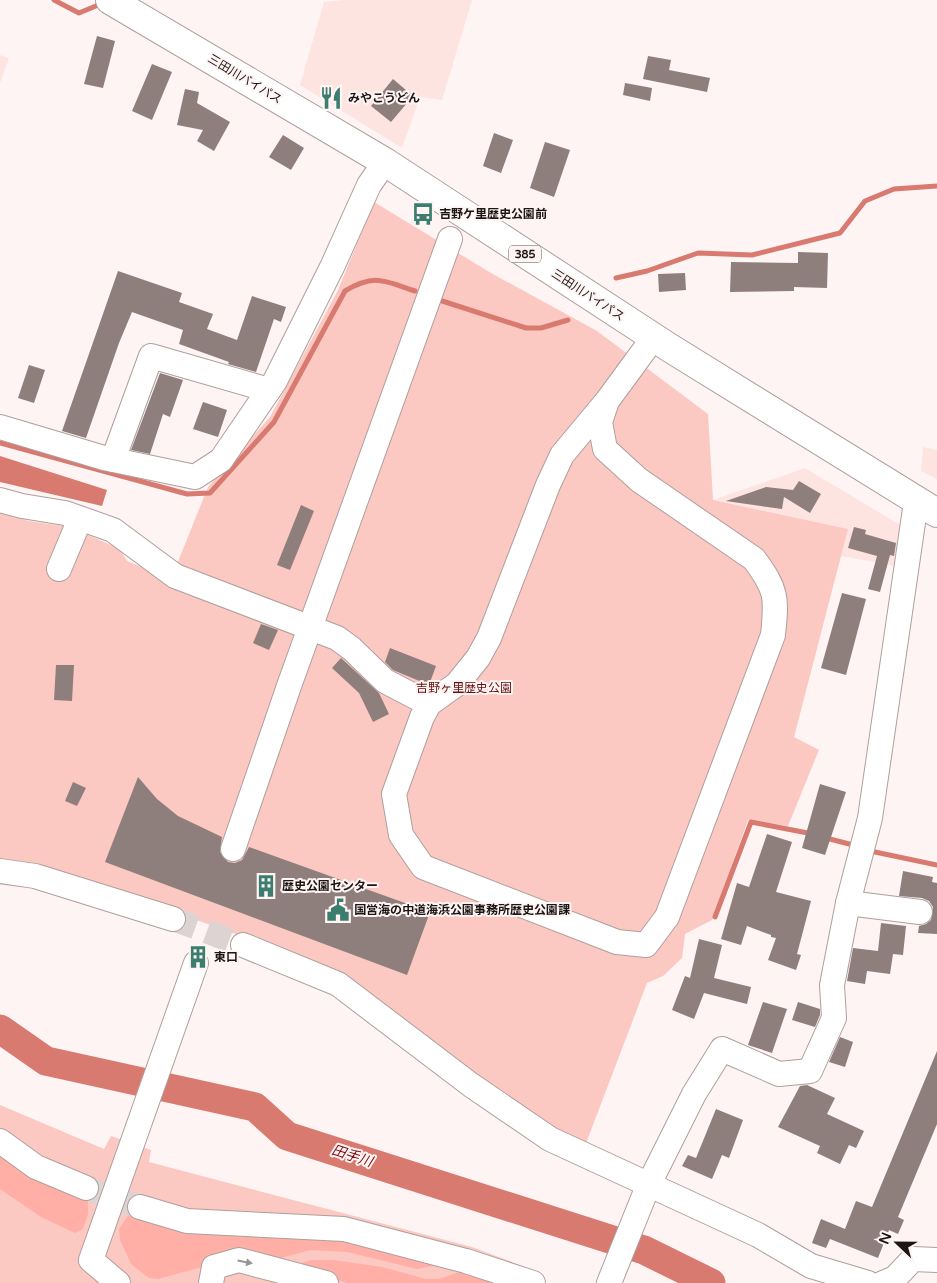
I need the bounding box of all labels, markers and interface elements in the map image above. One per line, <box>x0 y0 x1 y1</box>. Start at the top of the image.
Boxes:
street label: 三田川バイパス <box>205 51 285 107</box>
restaurant icon: みやこうどん <box>318 85 344 111</box>
place label: みやこうどん <box>348 91 420 105</box>
bus stop icon: 吉野ケ里歴史公園前 <box>410 201 436 227</box>
place label: 吉野ケ里歴史公園前 <box>439 207 547 221</box>
road number: 385 <box>509 245 541 262</box>
street label: 三田川バイパス <box>549 266 627 324</box>
park label: 吉野ヶ里歴史公園 <box>416 681 512 695</box>
building icon: 歴史公園センター <box>253 873 279 899</box>
place label: 歴史公園センター <box>282 879 378 893</box>
public building icon: 国営海の中道海浜公園事務所歴史公園課 <box>325 897 351 923</box>
place label: 国営海の中道海浜公園事務所歴史公園課 <box>354 903 570 917</box>
building icon: 東口 <box>185 944 211 970</box>
place label: 東口 <box>214 950 238 964</box>
water label: 田手川 <box>329 1141 377 1171</box>
north arrow <box>872 1218 922 1268</box>
text: N <box>875 1230 895 1247</box>
one-way arrow <box>238 1258 253 1266</box>

